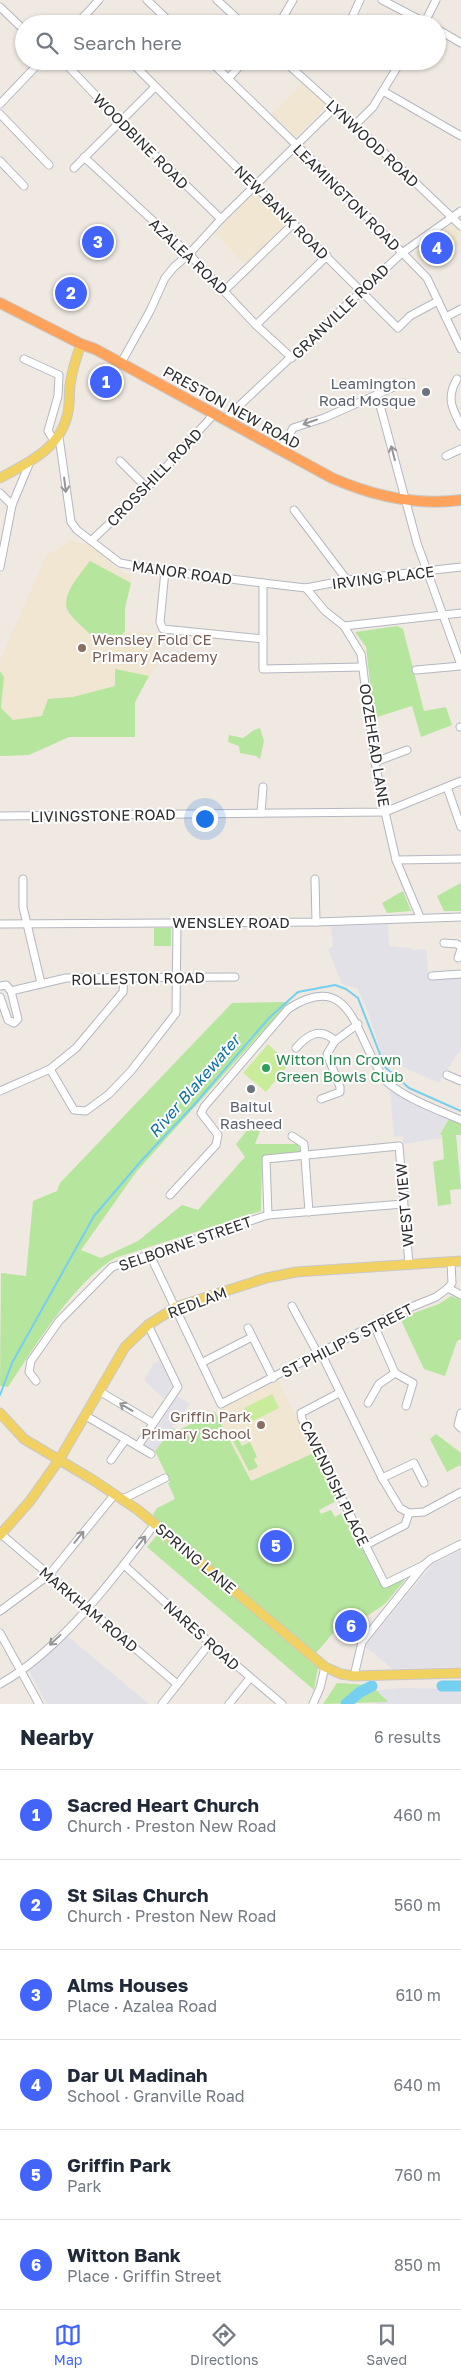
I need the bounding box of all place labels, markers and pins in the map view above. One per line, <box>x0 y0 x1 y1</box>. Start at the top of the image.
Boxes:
pin: 3 <box>82 223 114 261</box>
pin: 4 <box>421 229 453 267</box>
pin: 2 <box>55 274 87 312</box>
pin: 1 <box>90 363 122 401</box>
place label: Leamington Road Mosque <box>319 374 416 409</box>
marker: Leamington Road Mosque <box>420 386 432 398</box>
place label: Wensley Fold CE Primary Academy <box>92 630 218 665</box>
marker: Wensley Fold CE Primary Academy <box>76 642 88 654</box>
place label: Witton Inn Crown Green Bowls Club <box>276 1050 404 1085</box>
marker: Witton Inn Crown Green Bowls Club <box>260 1062 272 1074</box>
marker: Baitul Rasheed <box>245 1083 257 1095</box>
place label: Baitul Rasheed <box>220 1097 282 1132</box>
place label: Griffin Park Primary School <box>141 1407 252 1442</box>
marker: Griffin Park Primary School <box>255 1419 267 1431</box>
pin: 5 <box>260 1527 292 1565</box>
pin: 6 <box>335 1607 367 1645</box>

